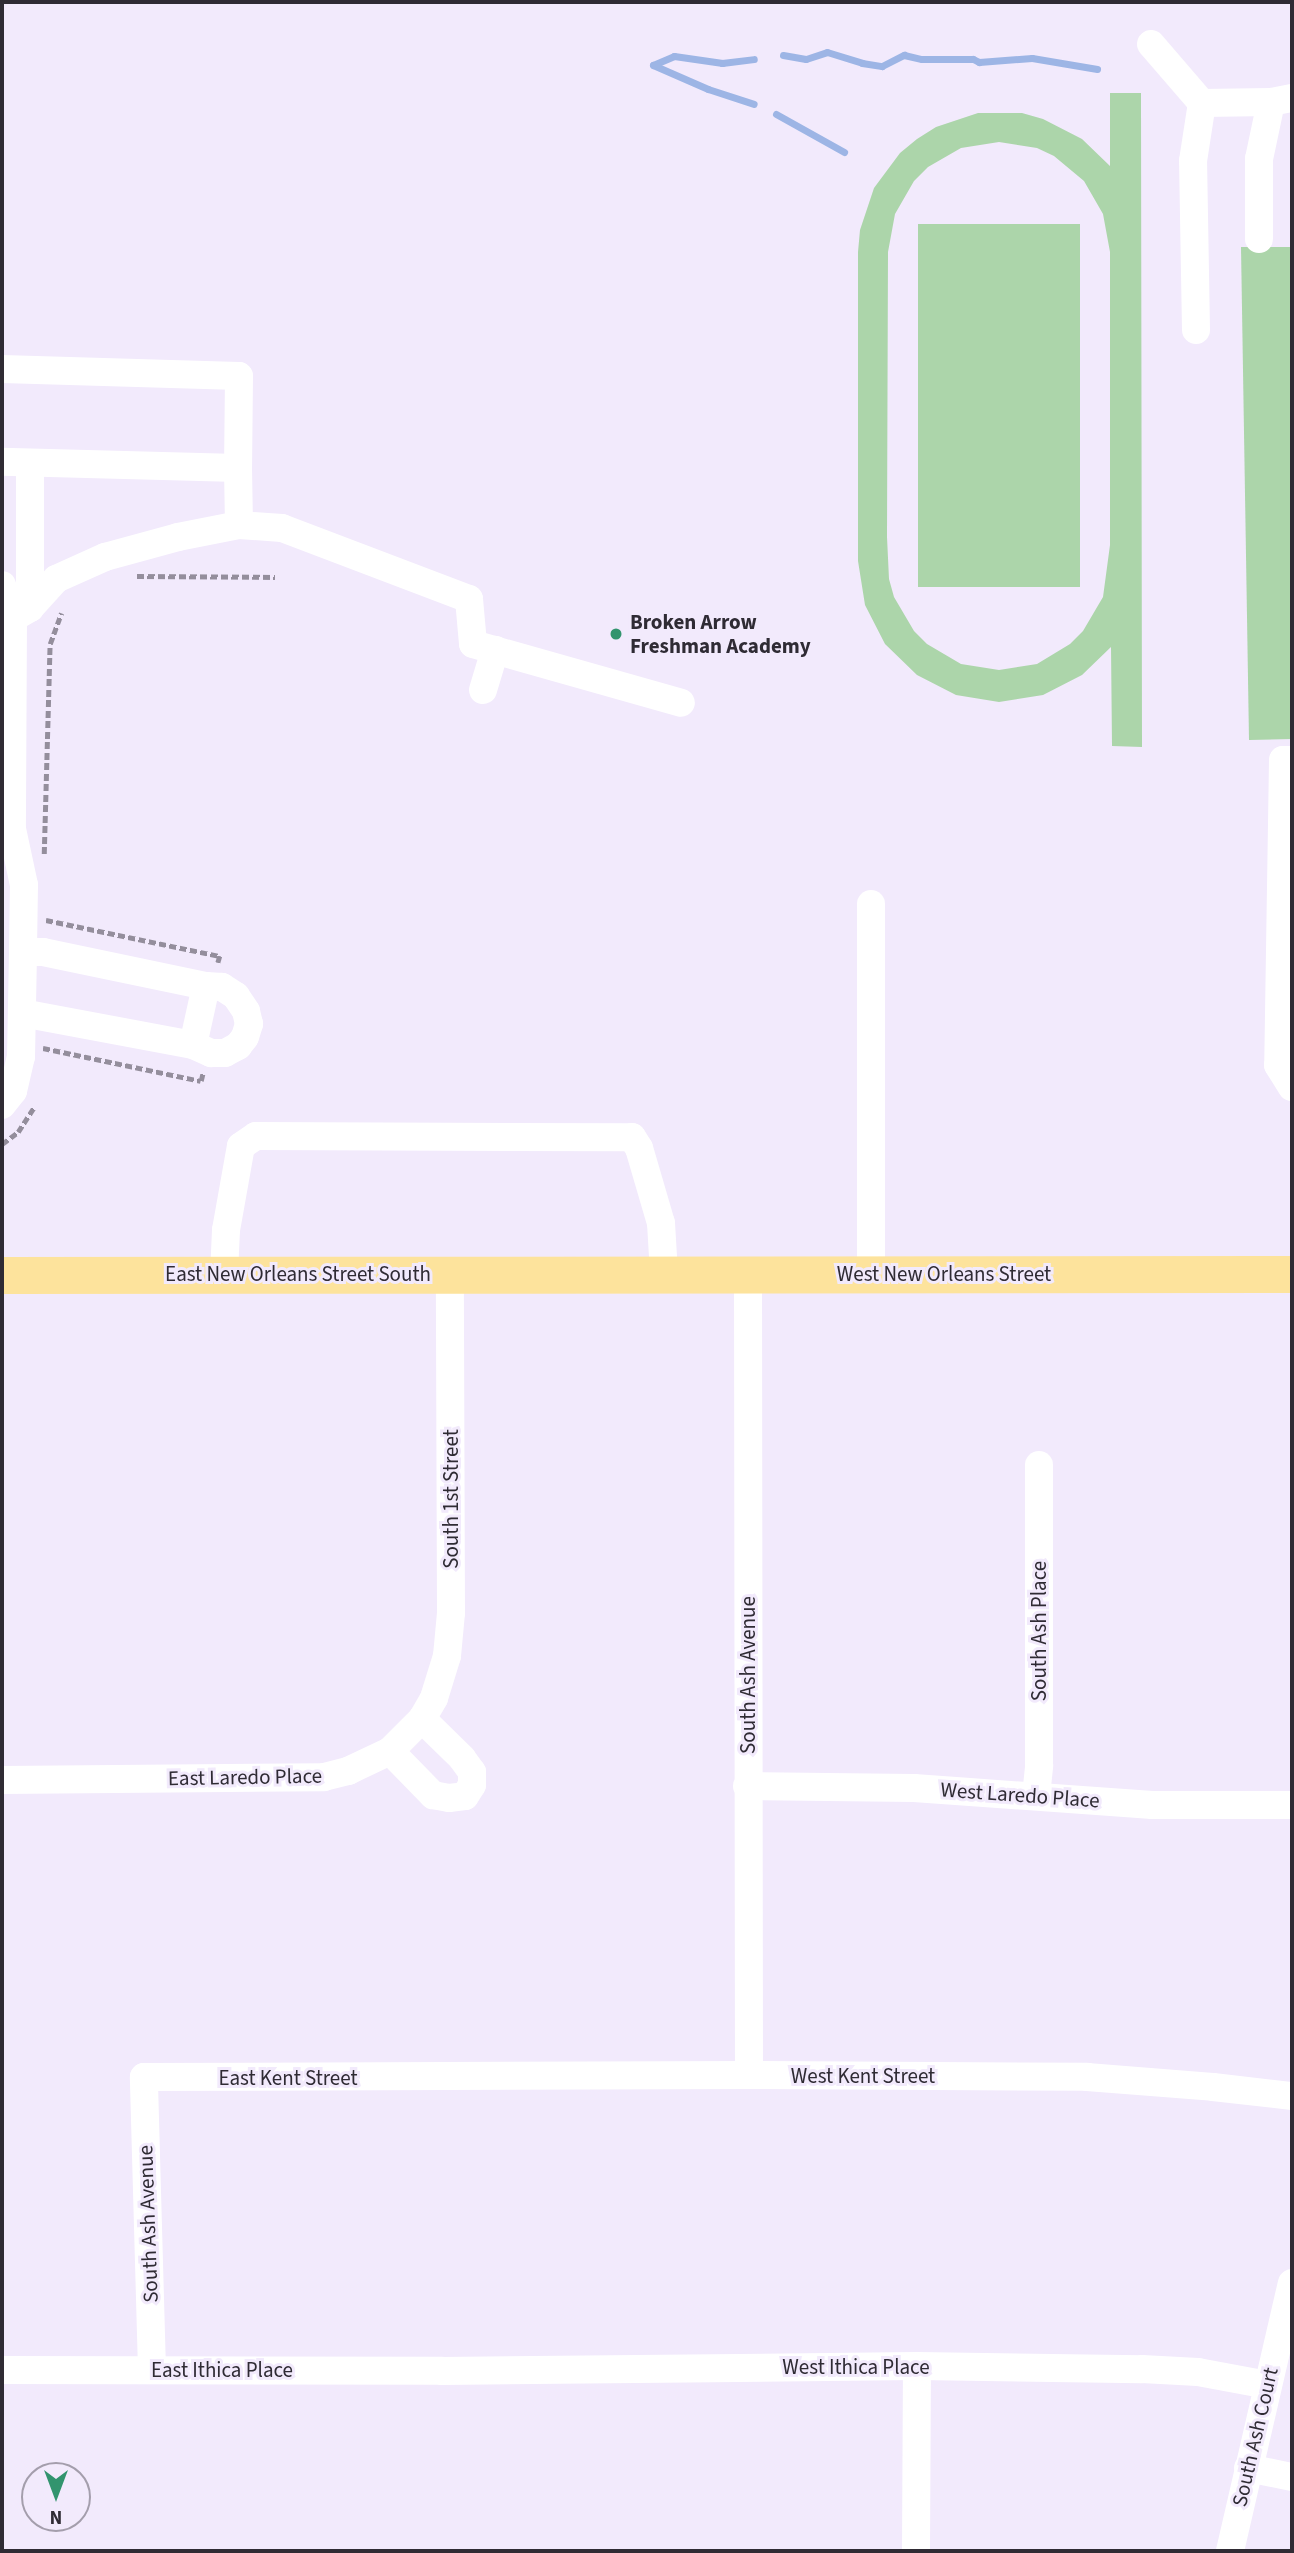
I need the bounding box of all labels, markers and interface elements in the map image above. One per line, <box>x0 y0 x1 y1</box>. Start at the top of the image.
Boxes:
place label: Broken Arrow Freshman Academy <box>630 609 811 659</box>
marker: Broken Arrow Freshman Academy <box>608 626 624 642</box>
street label: East New Orleans Street South <box>165 1261 431 1287</box>
street label: West New Orleans Street <box>837 1261 1051 1287</box>
street label: South 1st Street <box>438 1429 464 1569</box>
street label: South Ash Place <box>1026 1561 1052 1701</box>
street label: South Ash Avenue <box>735 1596 761 1754</box>
street label: East Laredo Place <box>168 1763 322 1791</box>
street label: West Laredo Place <box>940 1777 1100 1813</box>
street label: West Kent Street <box>791 2063 935 2089</box>
street label: East Kent Street <box>218 2065 358 2091</box>
street label: South Ash Avenue <box>133 2145 163 2303</box>
street label: West Ithica Place <box>782 2354 930 2380</box>
street label: East Ithica Place <box>151 2357 293 2383</box>
street label: South Ash Court <box>1227 2365 1283 2509</box>
north arrow <box>21 2462 91 2532</box>
text: N <box>50 2503 62 2530</box>

